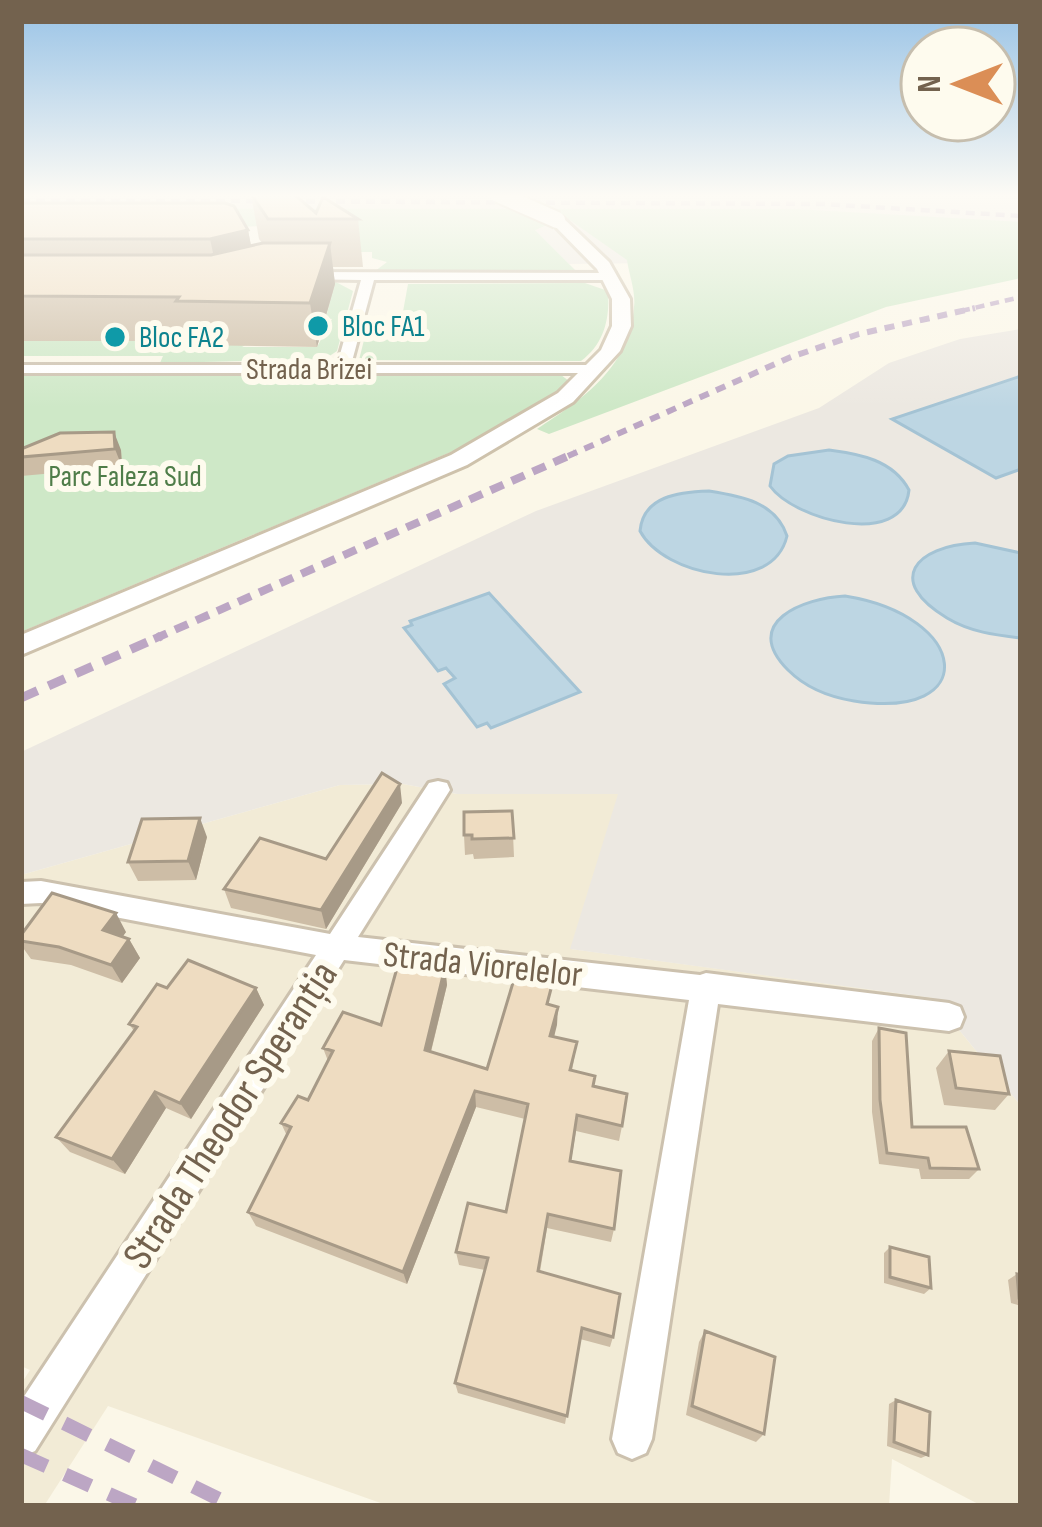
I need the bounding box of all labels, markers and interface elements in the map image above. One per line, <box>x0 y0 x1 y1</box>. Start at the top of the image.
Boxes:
north arrow <box>898 24 1018 144</box>
text: N <box>910 75 950 93</box>
place label: Bloc FA1 <box>342 309 425 345</box>
marker: Bloc FA1 <box>305 313 331 339</box>
place label: Bloc FA2 <box>139 320 224 356</box>
marker: Bloc FA2 <box>102 324 128 350</box>
street label: Strada Brizei <box>246 352 372 388</box>
park label: Parc Faleza Sud <box>48 459 202 495</box>
street label: Strada Viorelelor <box>381 934 584 997</box>
street label: Strada Theodor Speranția <box>113 952 349 1279</box>

